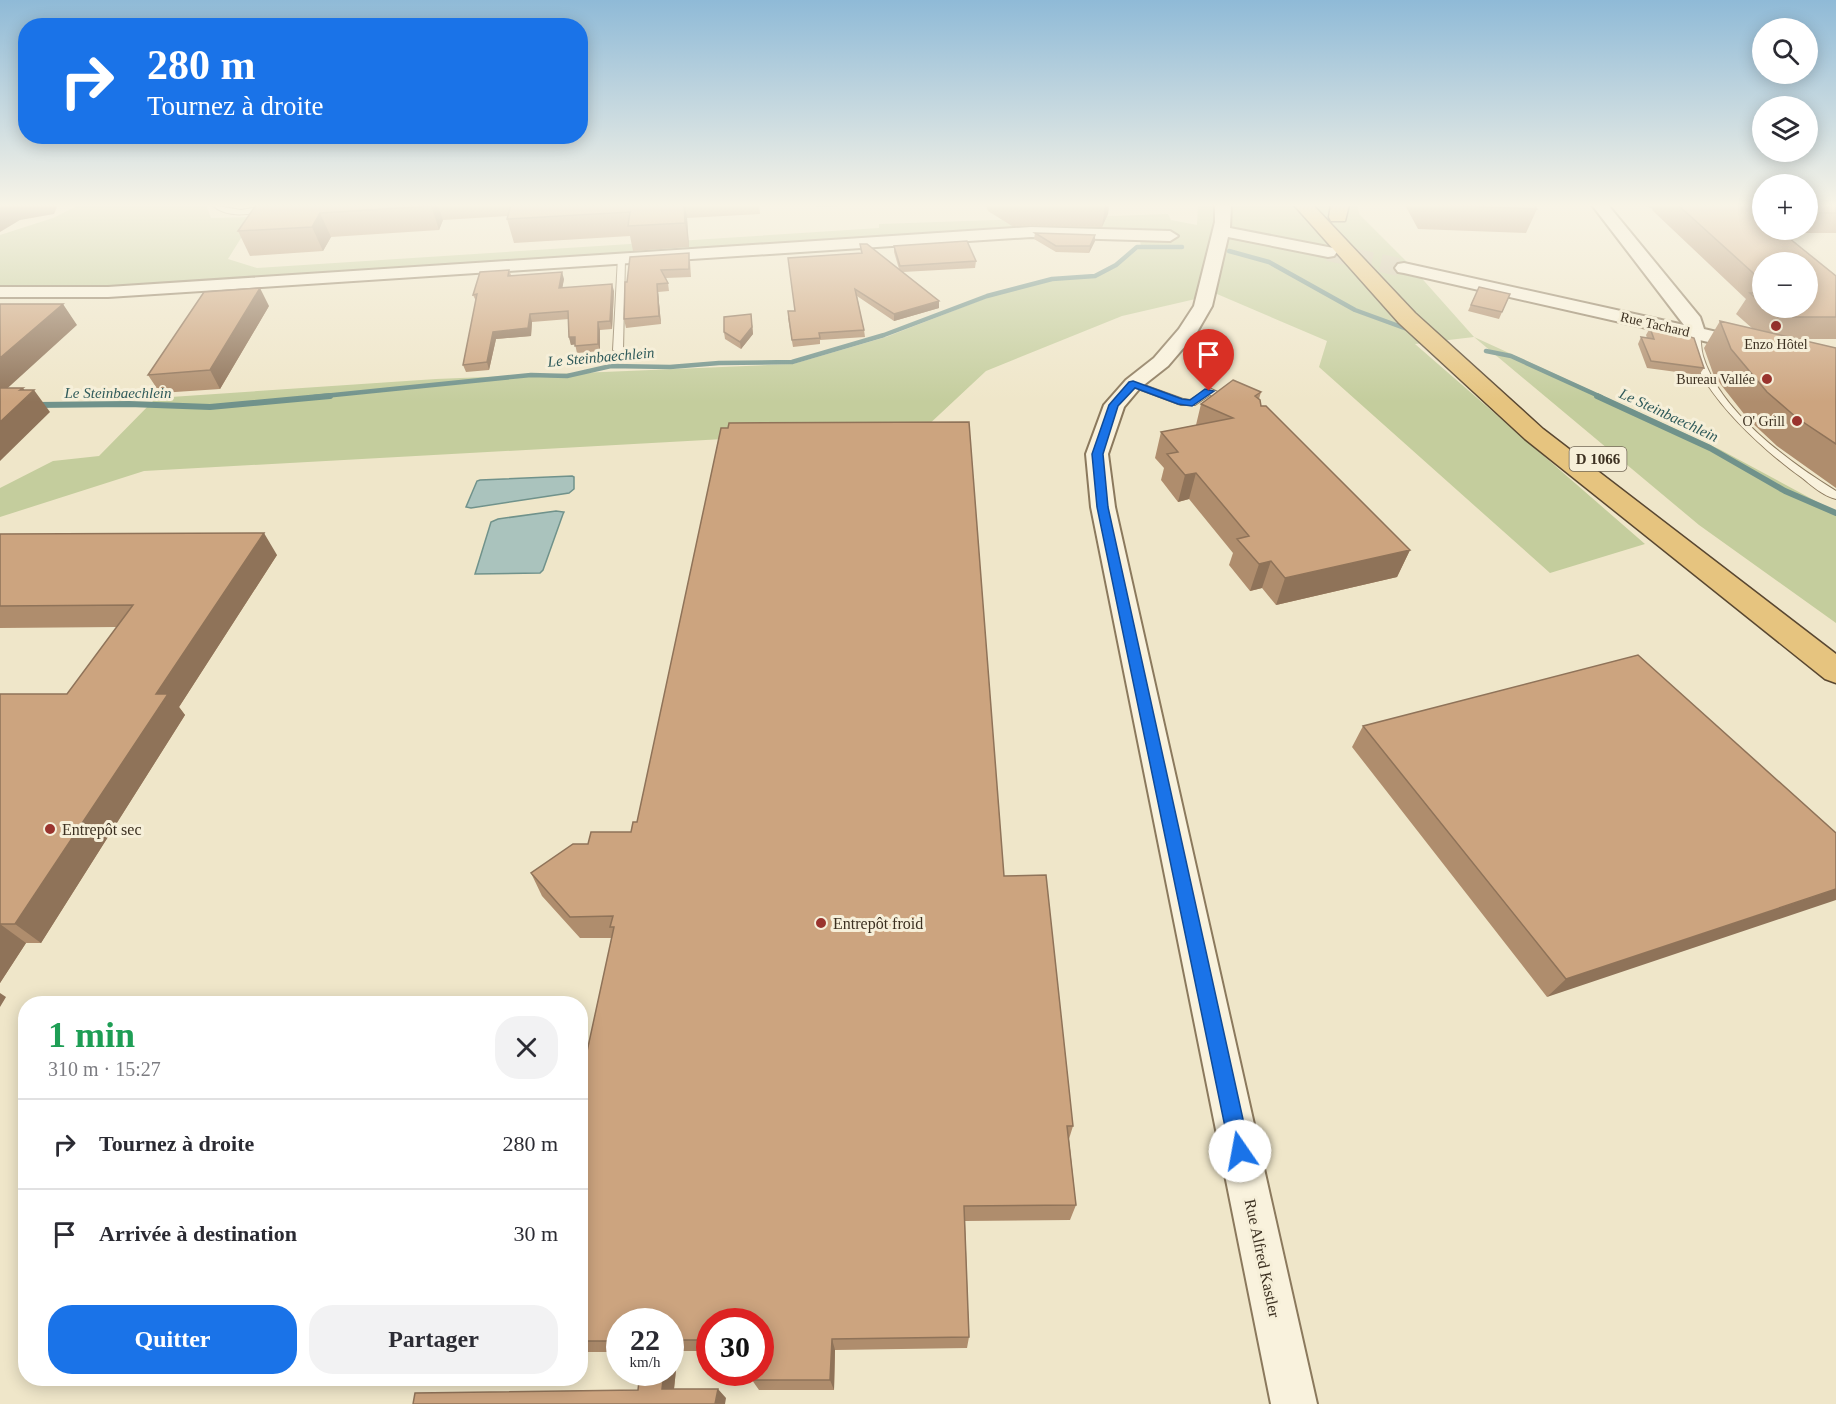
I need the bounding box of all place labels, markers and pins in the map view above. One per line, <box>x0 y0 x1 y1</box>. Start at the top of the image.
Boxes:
marker: Enzo Hôtel <box>1769 319 1783 333</box>
pin <box>1183 329 1234 391</box>
place label: Enzo Hôtel <box>1744 337 1808 352</box>
place label: Bureau Vallée <box>1676 372 1755 387</box>
marker: Bureau Vallée <box>1760 372 1774 386</box>
place label: O' Grill <box>1742 414 1785 429</box>
marker: O' Grill <box>1790 414 1804 428</box>
place label: Entrepôt sec <box>62 821 142 839</box>
marker: Entrepôt sec <box>43 822 57 836</box>
place label: Entrepôt froid <box>833 915 923 933</box>
marker: Entrepôt froid <box>814 916 828 930</box>

